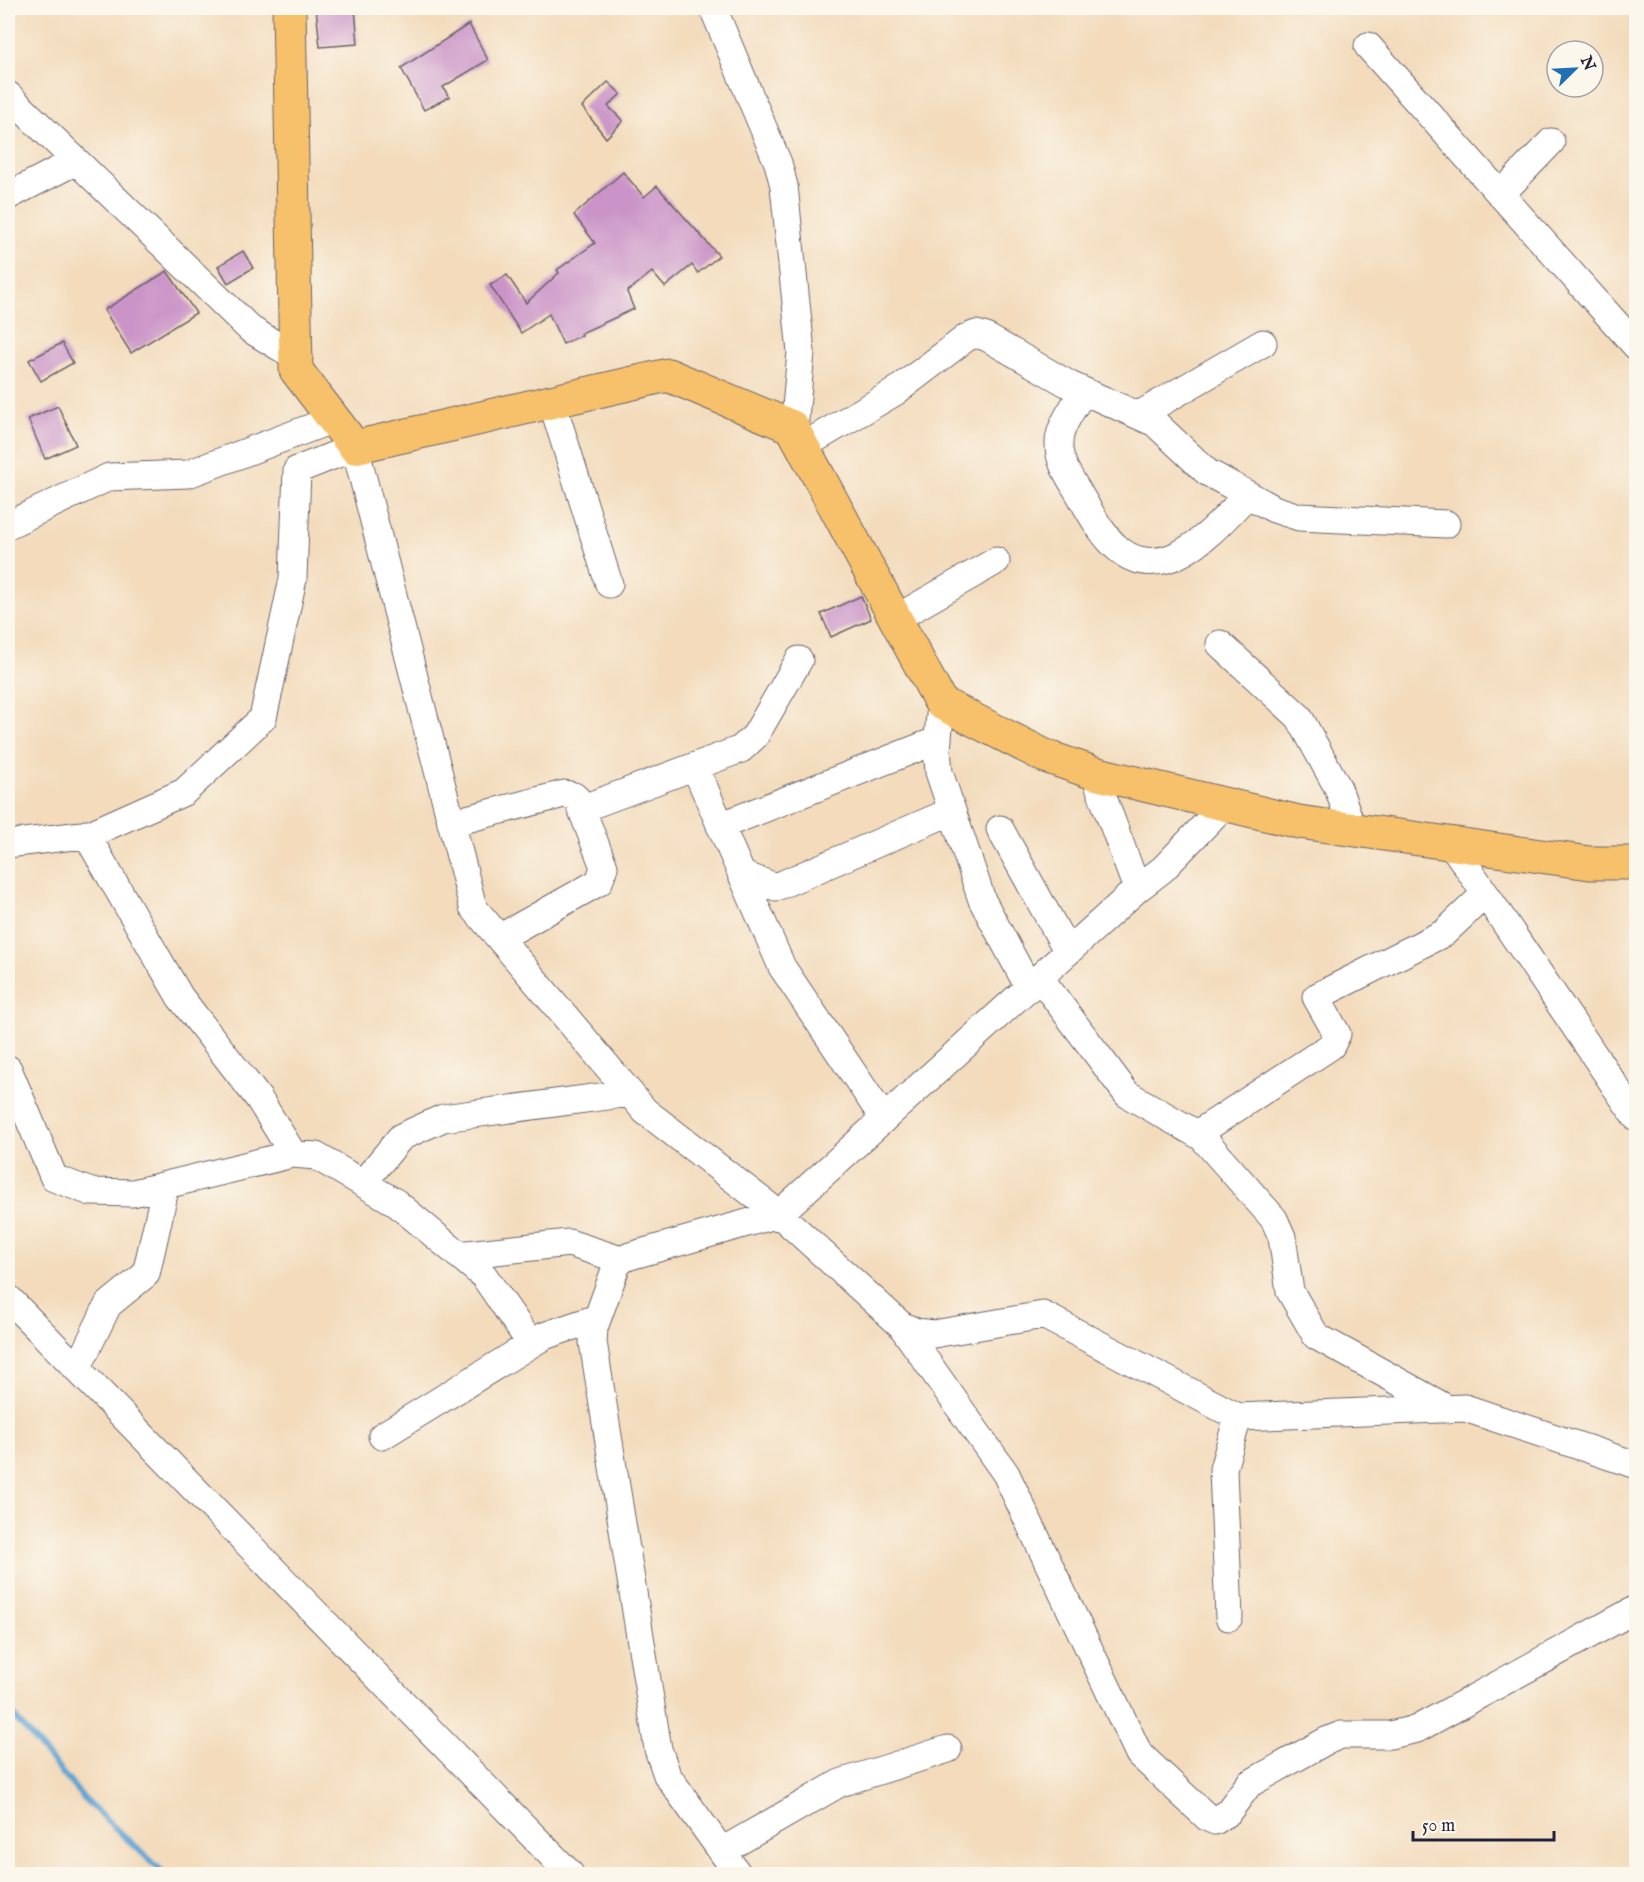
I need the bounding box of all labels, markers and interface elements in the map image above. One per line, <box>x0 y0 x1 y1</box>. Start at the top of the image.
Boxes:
north arrow <box>1545 39 1605 99</box>
text: N <box>1575 52 1599 74</box>
scale bar <box>1413 1804 1554 1842</box>
text: 50 m <box>1422 1815 1455 1838</box>

